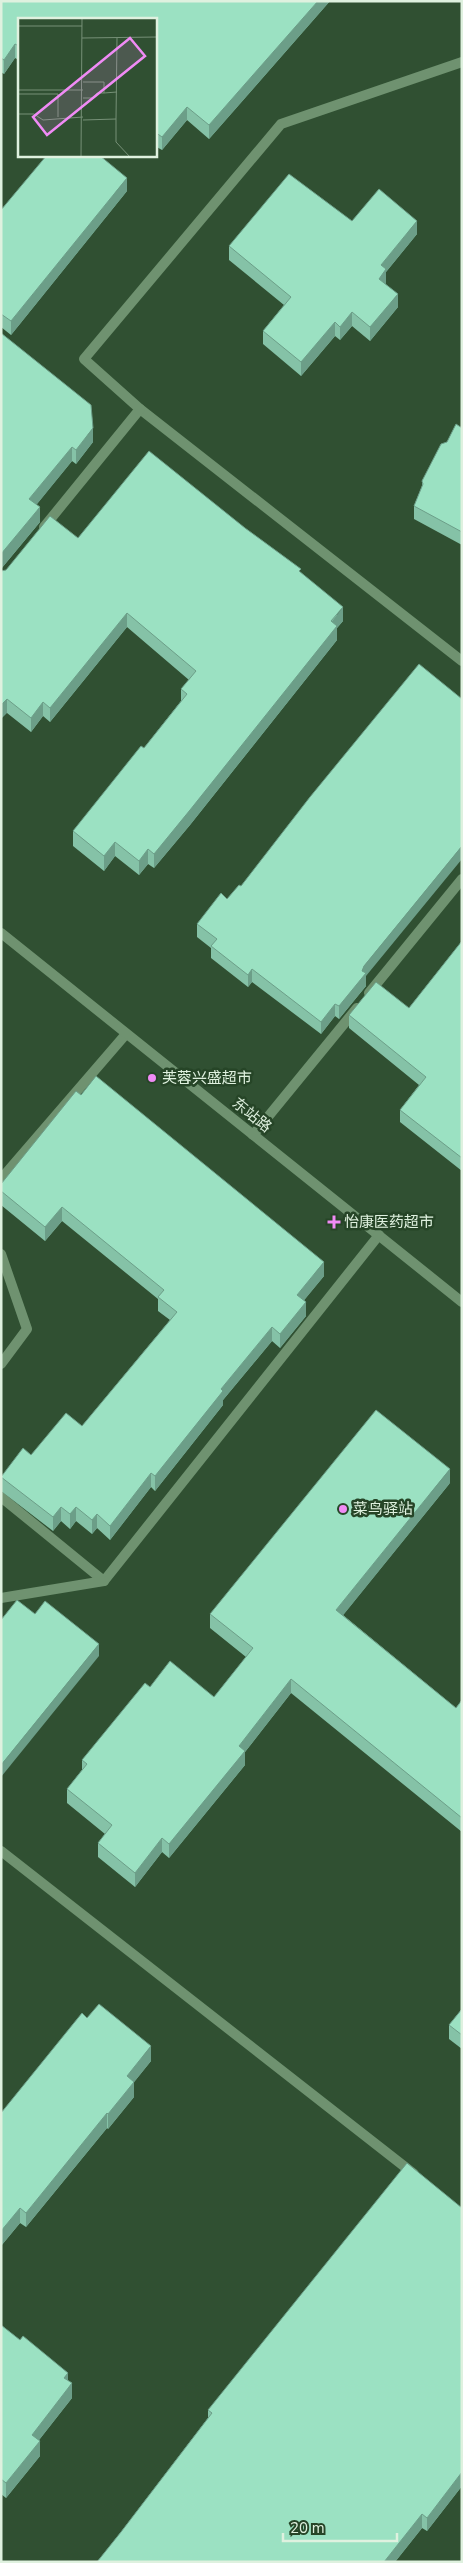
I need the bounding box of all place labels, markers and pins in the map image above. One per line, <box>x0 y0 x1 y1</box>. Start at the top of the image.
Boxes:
place label: 芙蓉兴盛超市 <box>162 1068 252 1088</box>
marker: 芙蓉兴盛超市 <box>146 1072 158 1084</box>
place label: 怡康医药超市 <box>344 1212 434 1232</box>
marker: 怡康医药超市 <box>328 1216 340 1228</box>
place label: 菜鸟驿站 <box>353 1499 413 1519</box>
marker: 菜鸟驿站 <box>337 1503 349 1515</box>

